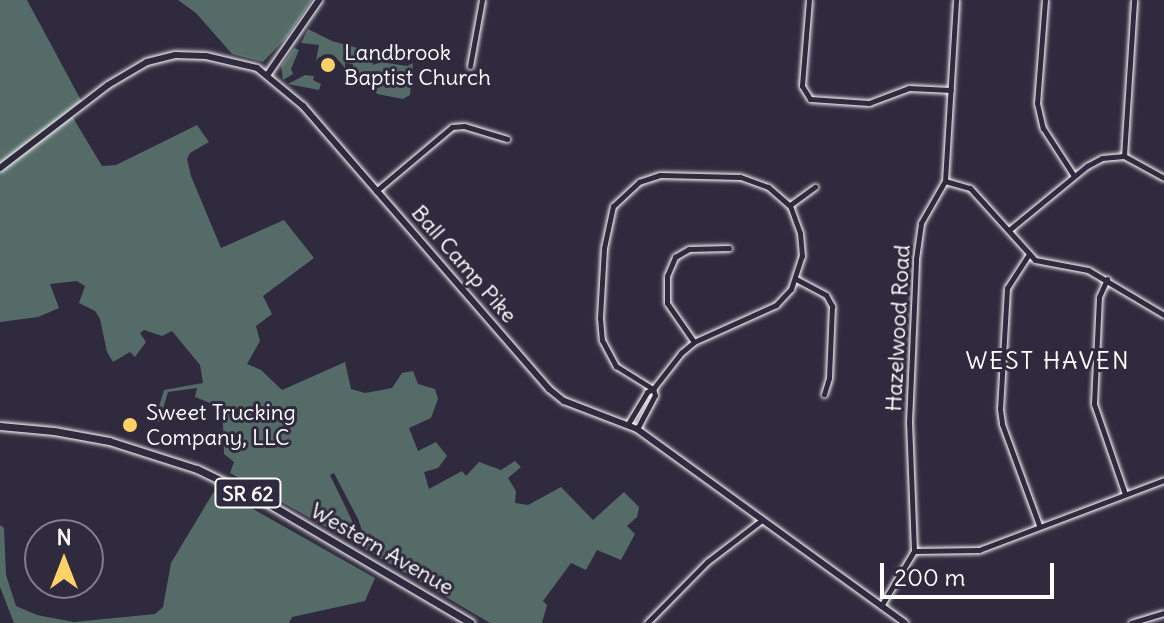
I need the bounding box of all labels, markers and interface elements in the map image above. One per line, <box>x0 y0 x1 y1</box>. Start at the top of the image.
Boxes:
place label: Landbrook Baptist Church <box>344 39 491 90</box>
marker: Landbrook Baptist Church <box>319 56 337 74</box>
street label: Ball Camp Pike <box>406 200 522 328</box>
street label: Hazelwood Road <box>880 244 916 412</box>
district label: WEST HAVEN <box>966 347 1130 375</box>
place label: Sweet Trucking Company, LLC <box>146 399 296 450</box>
marker: Sweet Trucking Company, LLC <box>121 416 139 434</box>
road number: SR 62 <box>214 477 282 509</box>
street label: Western Avenue <box>306 497 458 601</box>
north arrow <box>24 519 104 599</box>
text: N <box>56 523 72 551</box>
scale bar <box>884 547 1058 597</box>
text: 200 m <box>894 562 966 592</box>

